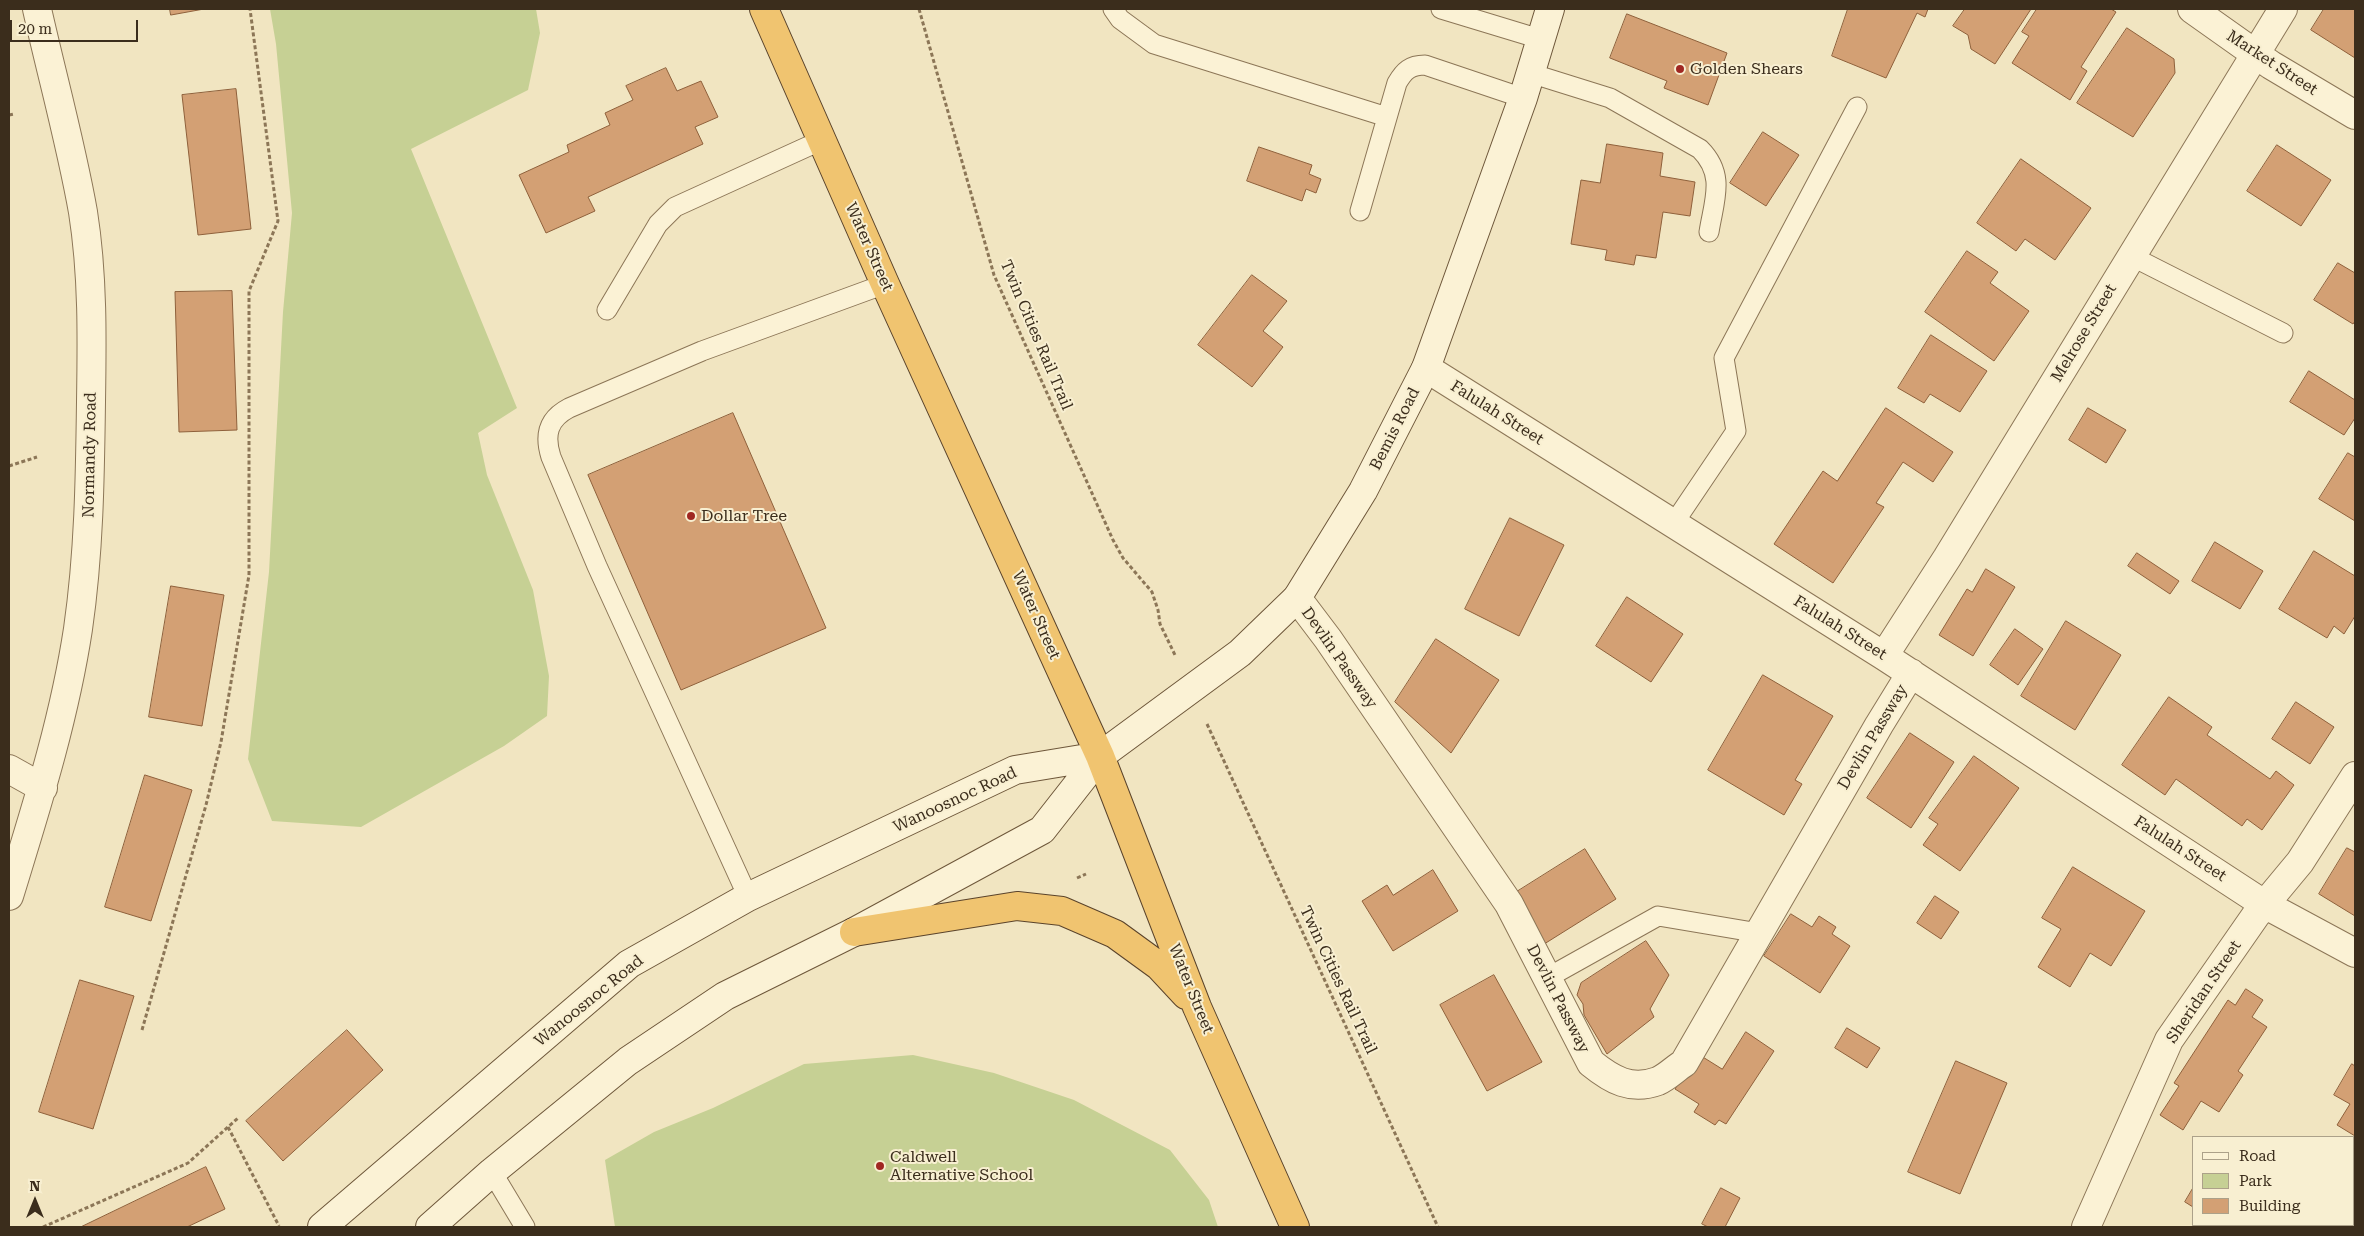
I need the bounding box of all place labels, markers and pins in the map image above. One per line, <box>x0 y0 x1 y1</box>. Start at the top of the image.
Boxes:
place label: Golden Shears <box>1690 59 1803 79</box>
marker: Golden Shears <box>1674 63 1686 75</box>
place label: Dollar Tree <box>701 506 787 526</box>
marker: Dollar Tree <box>685 510 697 522</box>
place label: Caldwell Alternative School <box>890 1147 1033 1185</box>
marker: Caldwell Alternative School <box>874 1160 886 1172</box>

